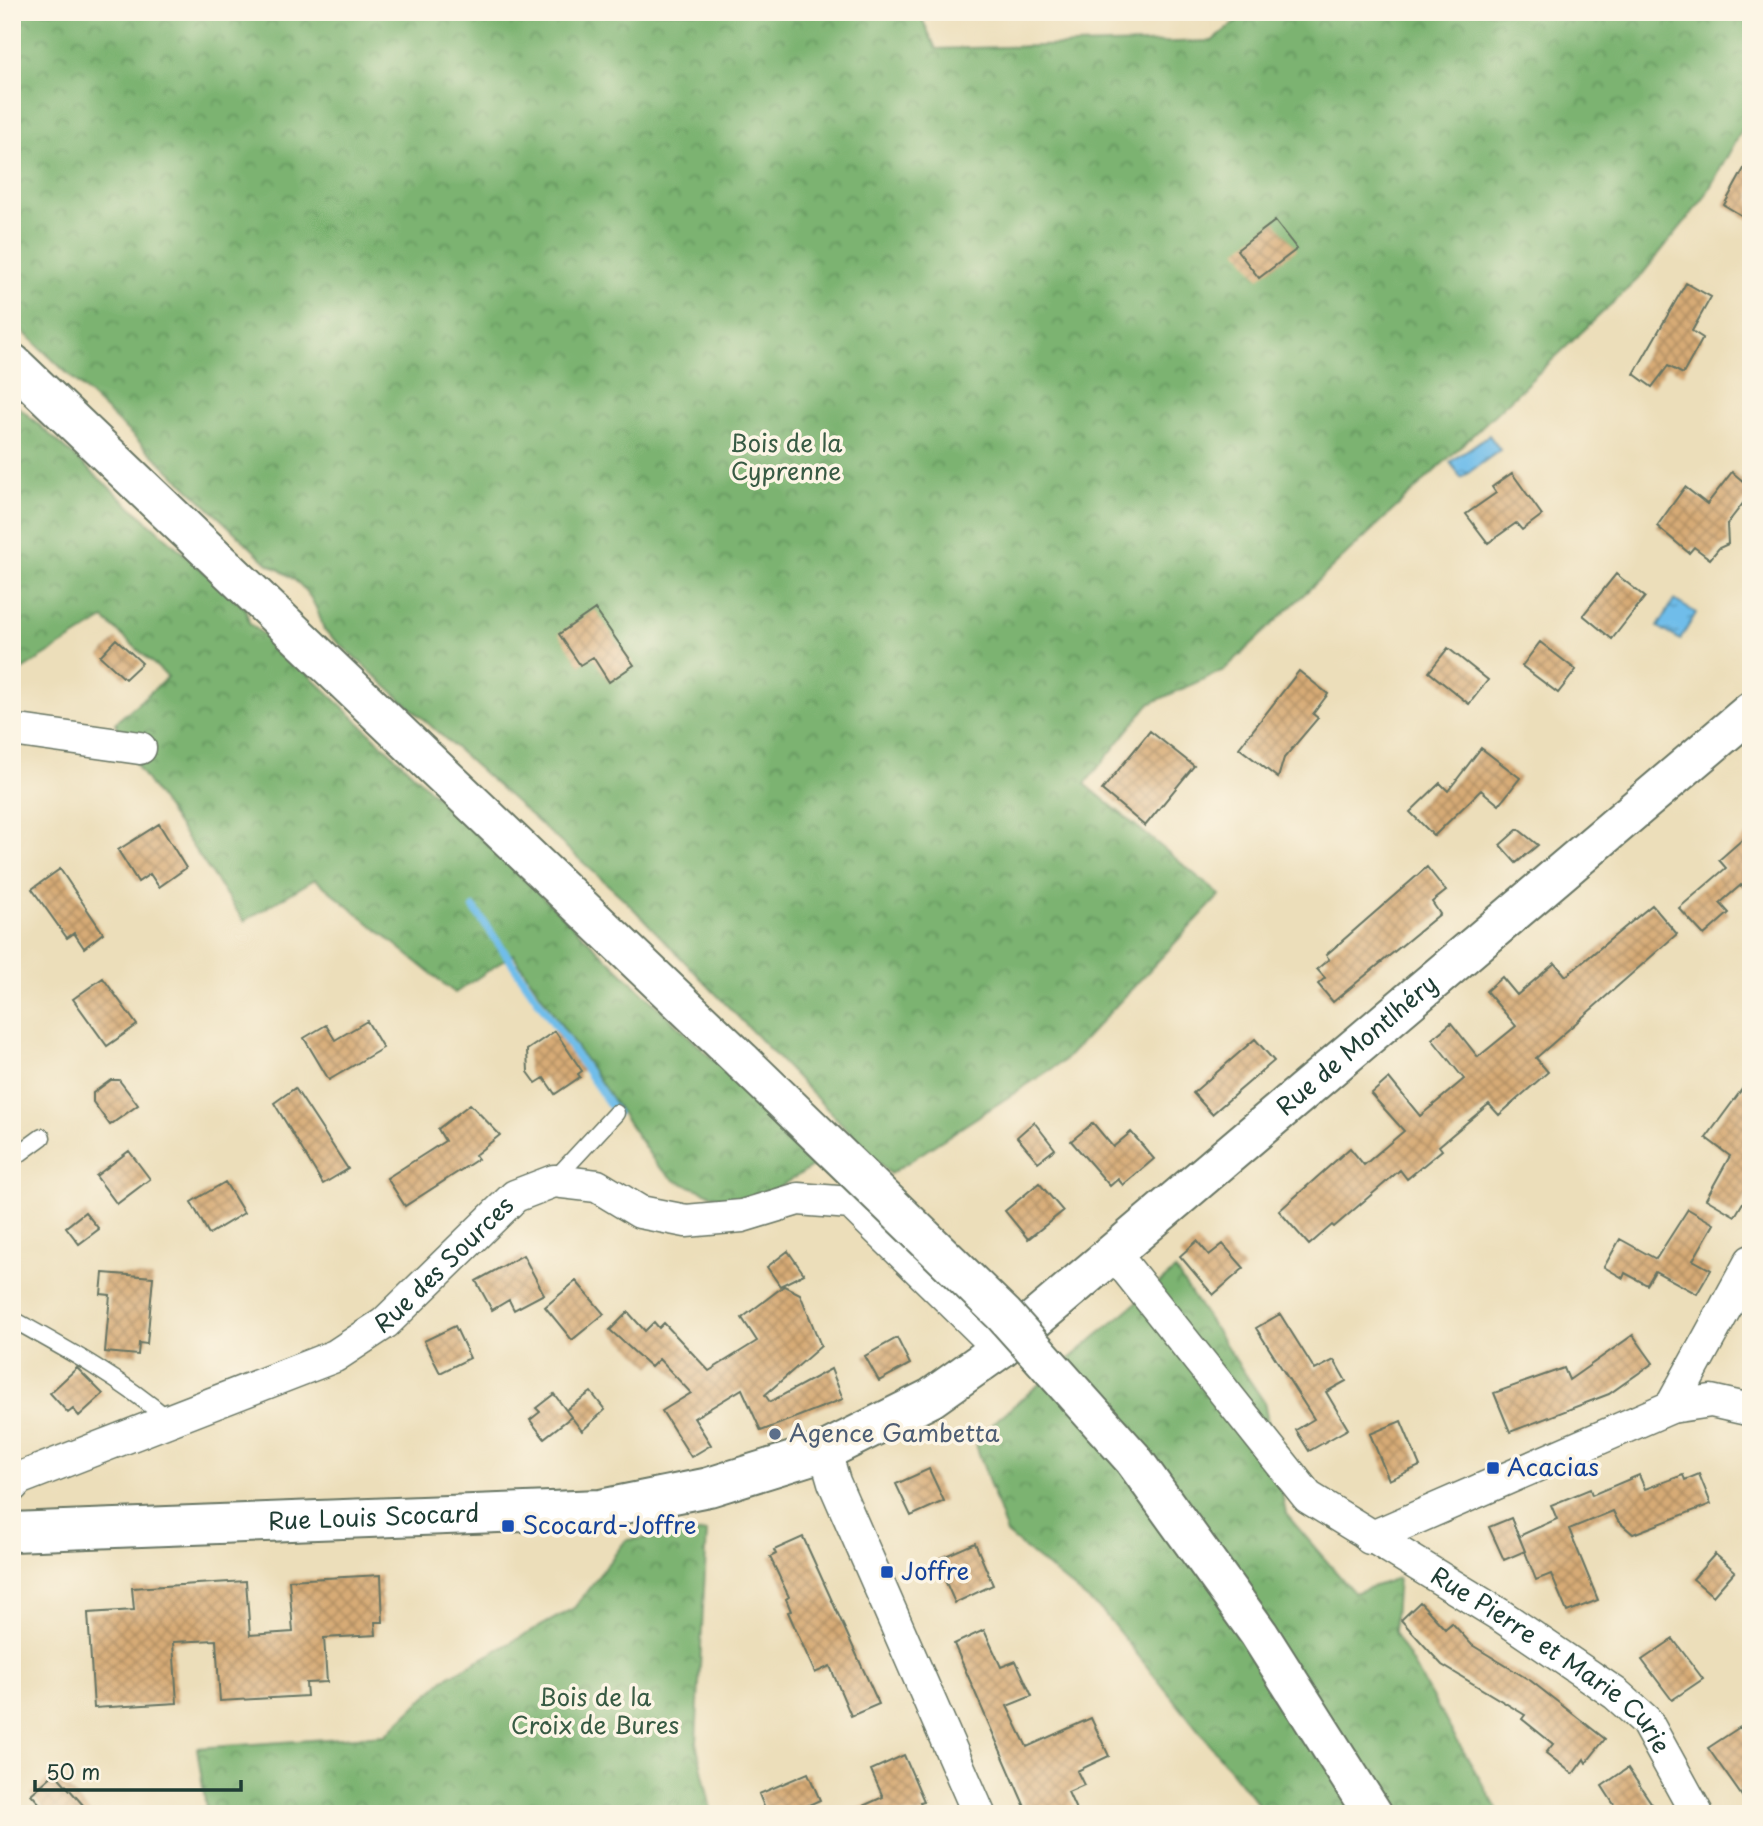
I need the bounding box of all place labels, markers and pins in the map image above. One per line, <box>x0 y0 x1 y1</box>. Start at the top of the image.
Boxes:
place label: Agence Gambetta <box>789 1414 1000 1450</box>
marker: Agence Gambetta <box>767 1426 783 1442</box>
place label: Acacias <box>1507 1448 1599 1484</box>
marker: Acacias <box>1485 1460 1501 1476</box>
place label: Scocard-Joffre <box>522 1506 697 1542</box>
marker: Scocard-Joffre <box>500 1518 516 1534</box>
place label: Joffre <box>901 1552 969 1588</box>
marker: Joffre <box>879 1564 895 1580</box>

